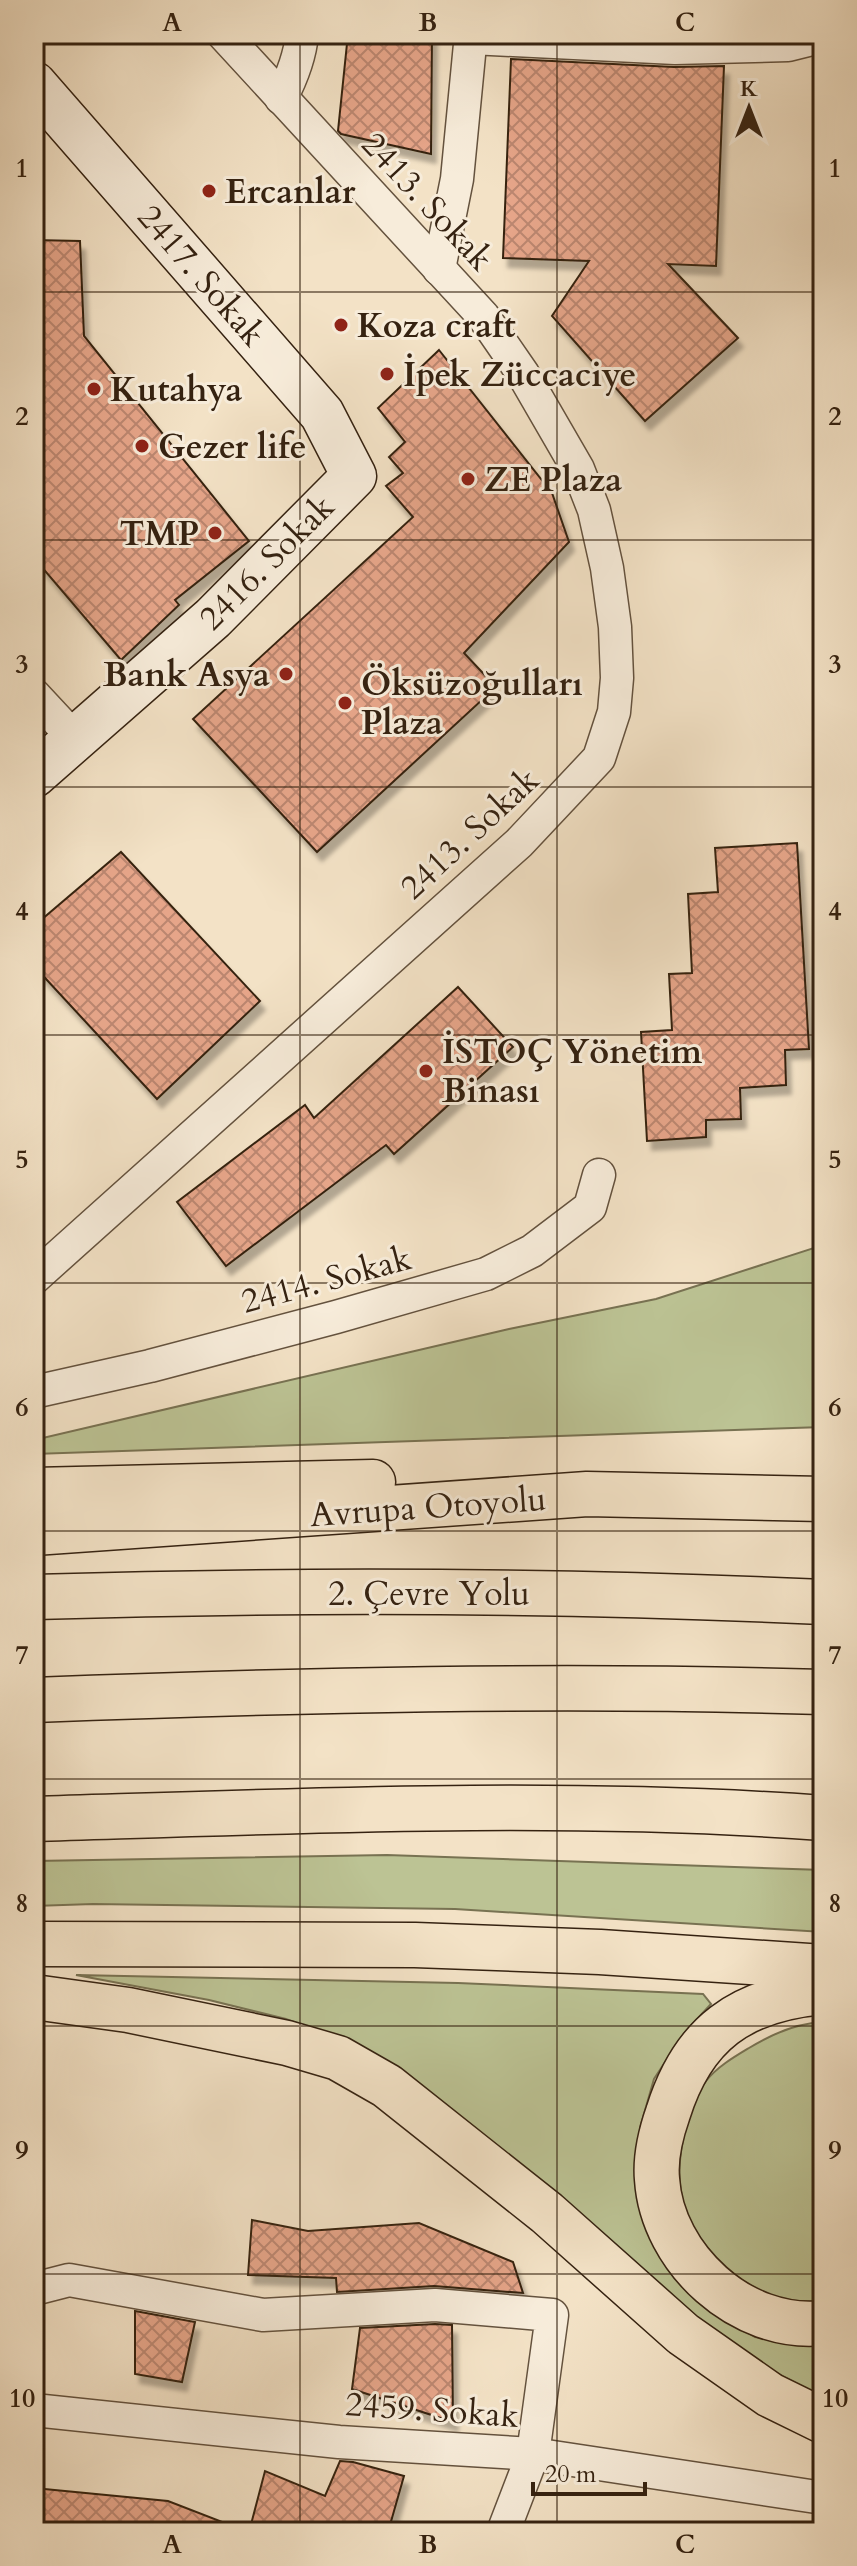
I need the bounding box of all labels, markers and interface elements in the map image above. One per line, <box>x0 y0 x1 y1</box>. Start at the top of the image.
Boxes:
text: A <box>162 5 182 40</box>
text: B <box>419 5 437 40</box>
text: C <box>675 5 695 40</box>
north arrow <box>709 68 789 148</box>
text: K <box>740 74 758 104</box>
street label: 2413. Sokak <box>351 122 504 282</box>
text: 1 <box>15 151 29 186</box>
text: 1 <box>828 151 842 186</box>
place label: Ercanlar <box>225 169 356 215</box>
marker: Ercanlar <box>200 182 218 200</box>
street label: 2417. Sokak <box>127 195 276 357</box>
place label: Koza craft <box>357 303 516 349</box>
marker: Koza craft <box>332 316 350 334</box>
place label: İpek Züccaciye <box>403 352 636 398</box>
marker: İpek Züccaciye <box>378 365 396 383</box>
place label: Kutahya <box>110 367 243 413</box>
marker: Kutahya <box>85 380 103 398</box>
text: 2 <box>15 399 29 434</box>
text: 2 <box>828 399 842 434</box>
place label: Gezer life <box>158 424 307 470</box>
marker: Gezer life <box>133 437 151 455</box>
place label: ZE Plaza <box>484 457 622 503</box>
marker: ZE Plaza <box>459 470 477 488</box>
street label: 2416. Sokak <box>189 484 345 640</box>
place label: TMP <box>119 511 199 557</box>
marker: TMP <box>206 524 224 542</box>
text: 3 <box>15 647 29 682</box>
text: 3 <box>828 647 842 682</box>
place label: Bank Asya <box>103 652 270 698</box>
place label: Öksüzoğulları Plaza <box>361 661 583 746</box>
marker: Bank Asya <box>277 665 295 683</box>
marker: Öksüzoğulları Plaza <box>336 694 354 712</box>
street label: 2413. Sokak <box>390 757 550 910</box>
text: 4 <box>15 894 29 929</box>
text: 4 <box>828 894 842 929</box>
place label: İSTOÇ Yönetim Binası <box>442 1029 703 1114</box>
marker: İSTOÇ Yönetim Binası <box>417 1062 435 1080</box>
text: 5 <box>15 1142 29 1177</box>
text: 5 <box>828 1142 842 1177</box>
street label: 2414. Sokak <box>236 1235 417 1325</box>
text: 6 <box>15 1390 29 1425</box>
text: 6 <box>828 1390 842 1425</box>
street label: Avrupa Otoyolu <box>308 1476 548 1538</box>
street label: 2. Çevre Yolu <box>328 1571 530 1617</box>
text: 7 <box>15 1638 29 1673</box>
text: 7 <box>828 1638 842 1673</box>
text: 8 <box>15 1886 29 1921</box>
text: 8 <box>828 1886 842 1921</box>
text: 9 <box>15 2133 29 2168</box>
text: 9 <box>828 2133 842 2168</box>
text: 10 <box>9 2381 35 2416</box>
street label: 2459. Sokak <box>344 2381 521 2439</box>
text: 10 <box>822 2381 848 2416</box>
scale bar <box>533 2446 645 2496</box>
text: 20 m <box>545 2458 597 2491</box>
text: A <box>162 2527 182 2562</box>
text: B <box>419 2527 437 2562</box>
text: C <box>675 2527 695 2562</box>

